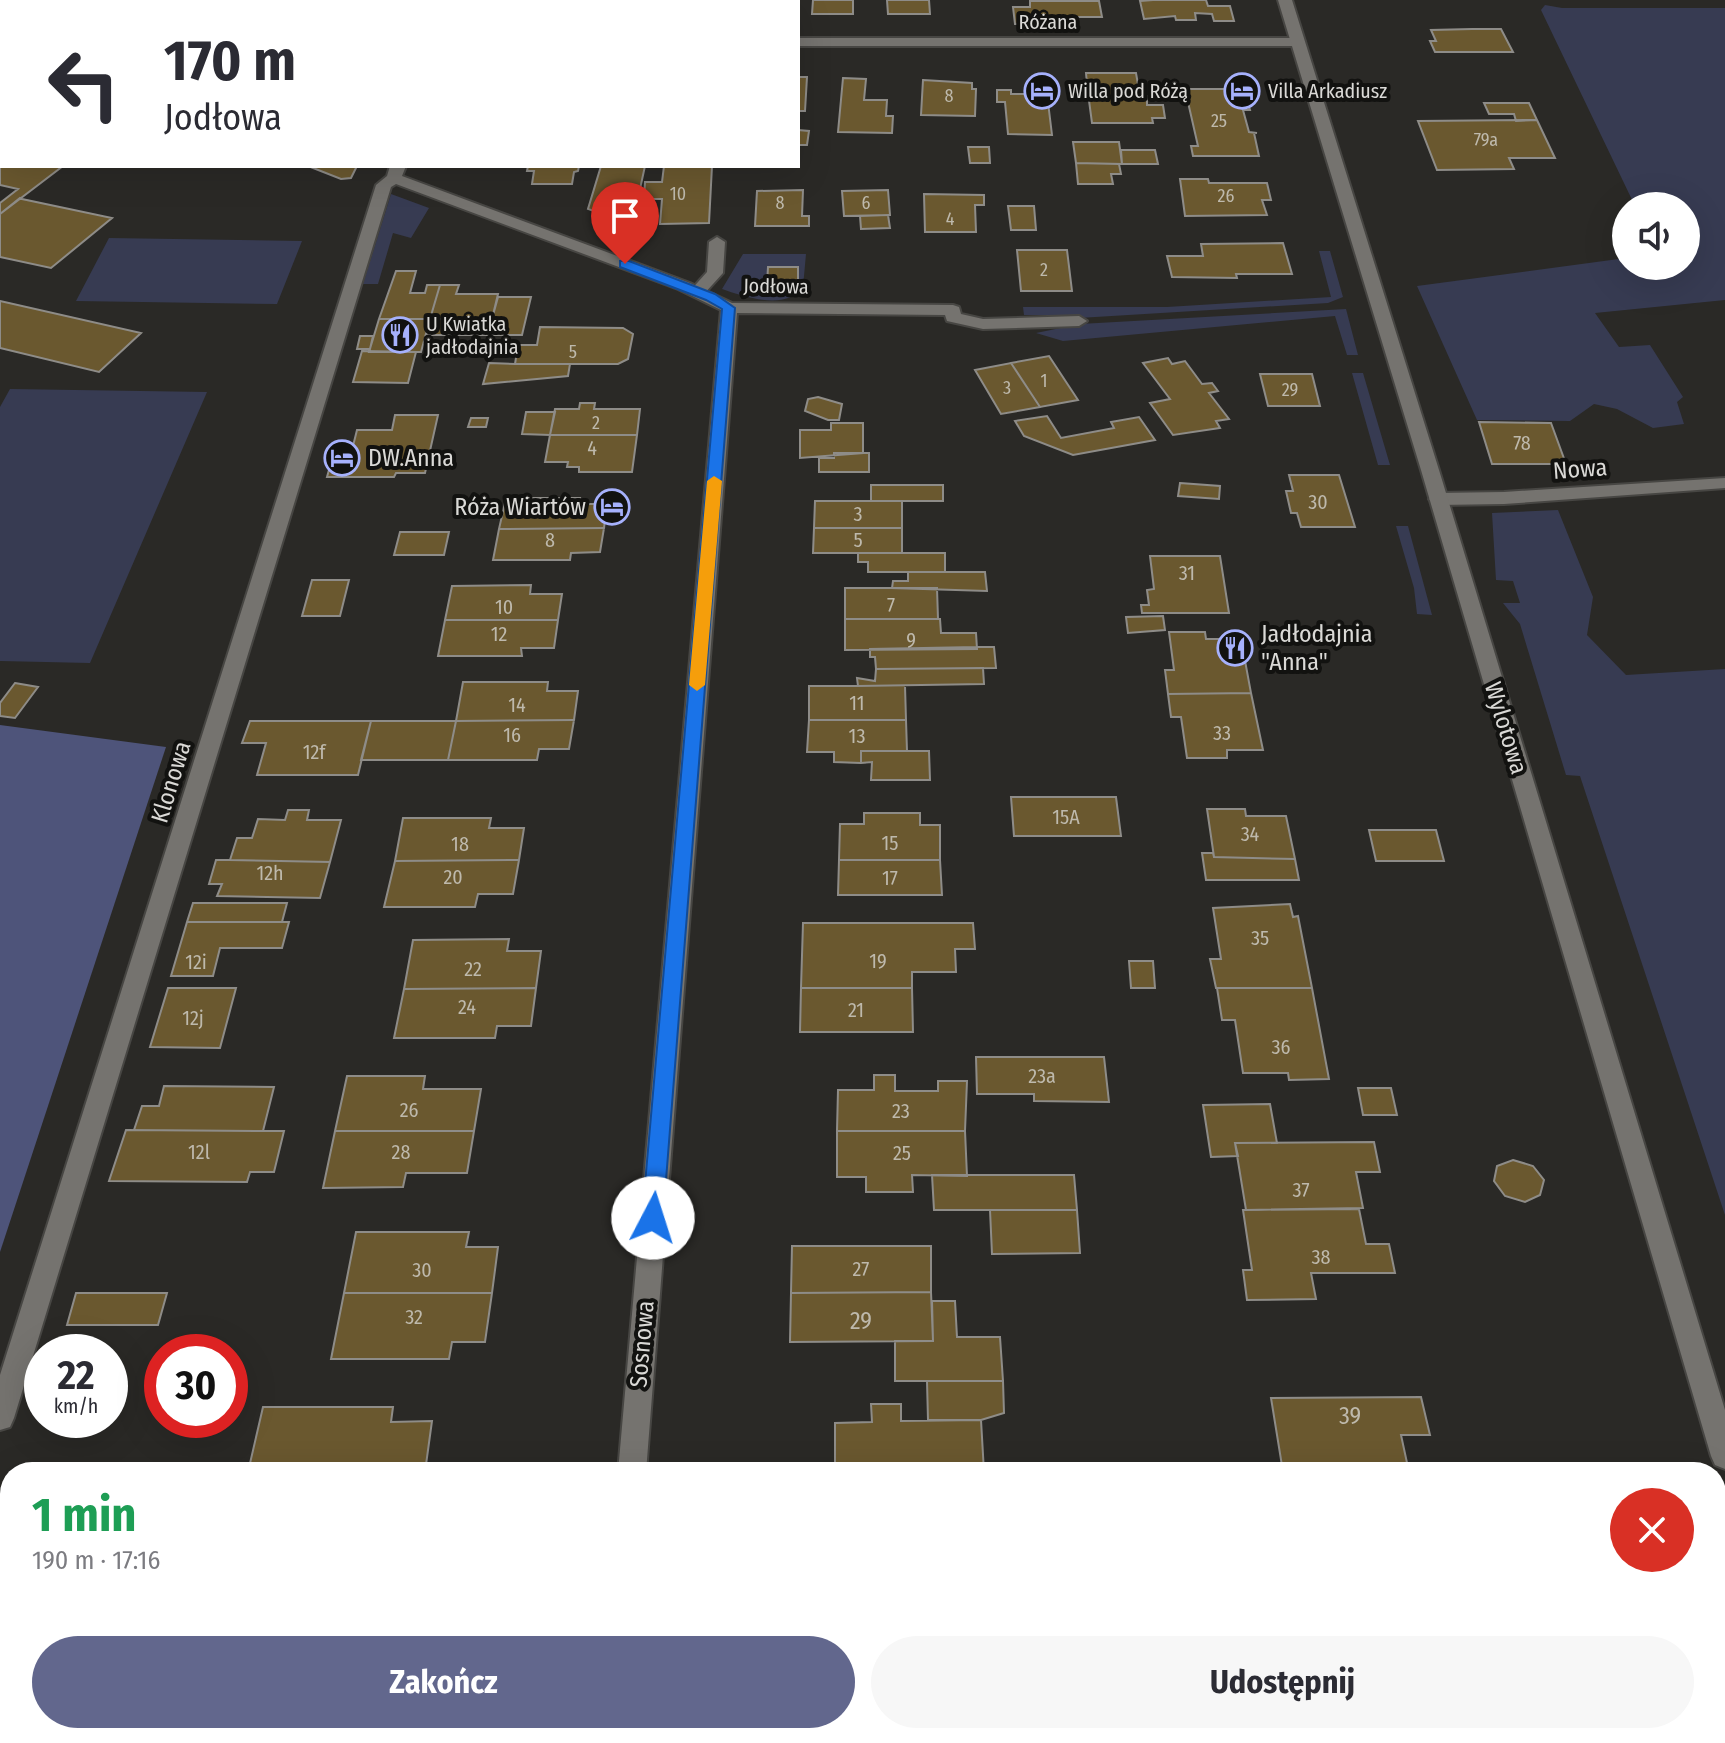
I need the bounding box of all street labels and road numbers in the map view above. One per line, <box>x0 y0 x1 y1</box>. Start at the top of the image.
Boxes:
street label: Różana <box>1019 10 1077 34</box>
street label: Jodłowa <box>743 273 809 299</box>
street label: Nowa <box>1552 453 1608 485</box>
street label: Wylotowa <box>1479 679 1533 777</box>
street label: Klonowa <box>145 738 197 826</box>
street label: Sosnowa <box>624 1299 660 1389</box>

